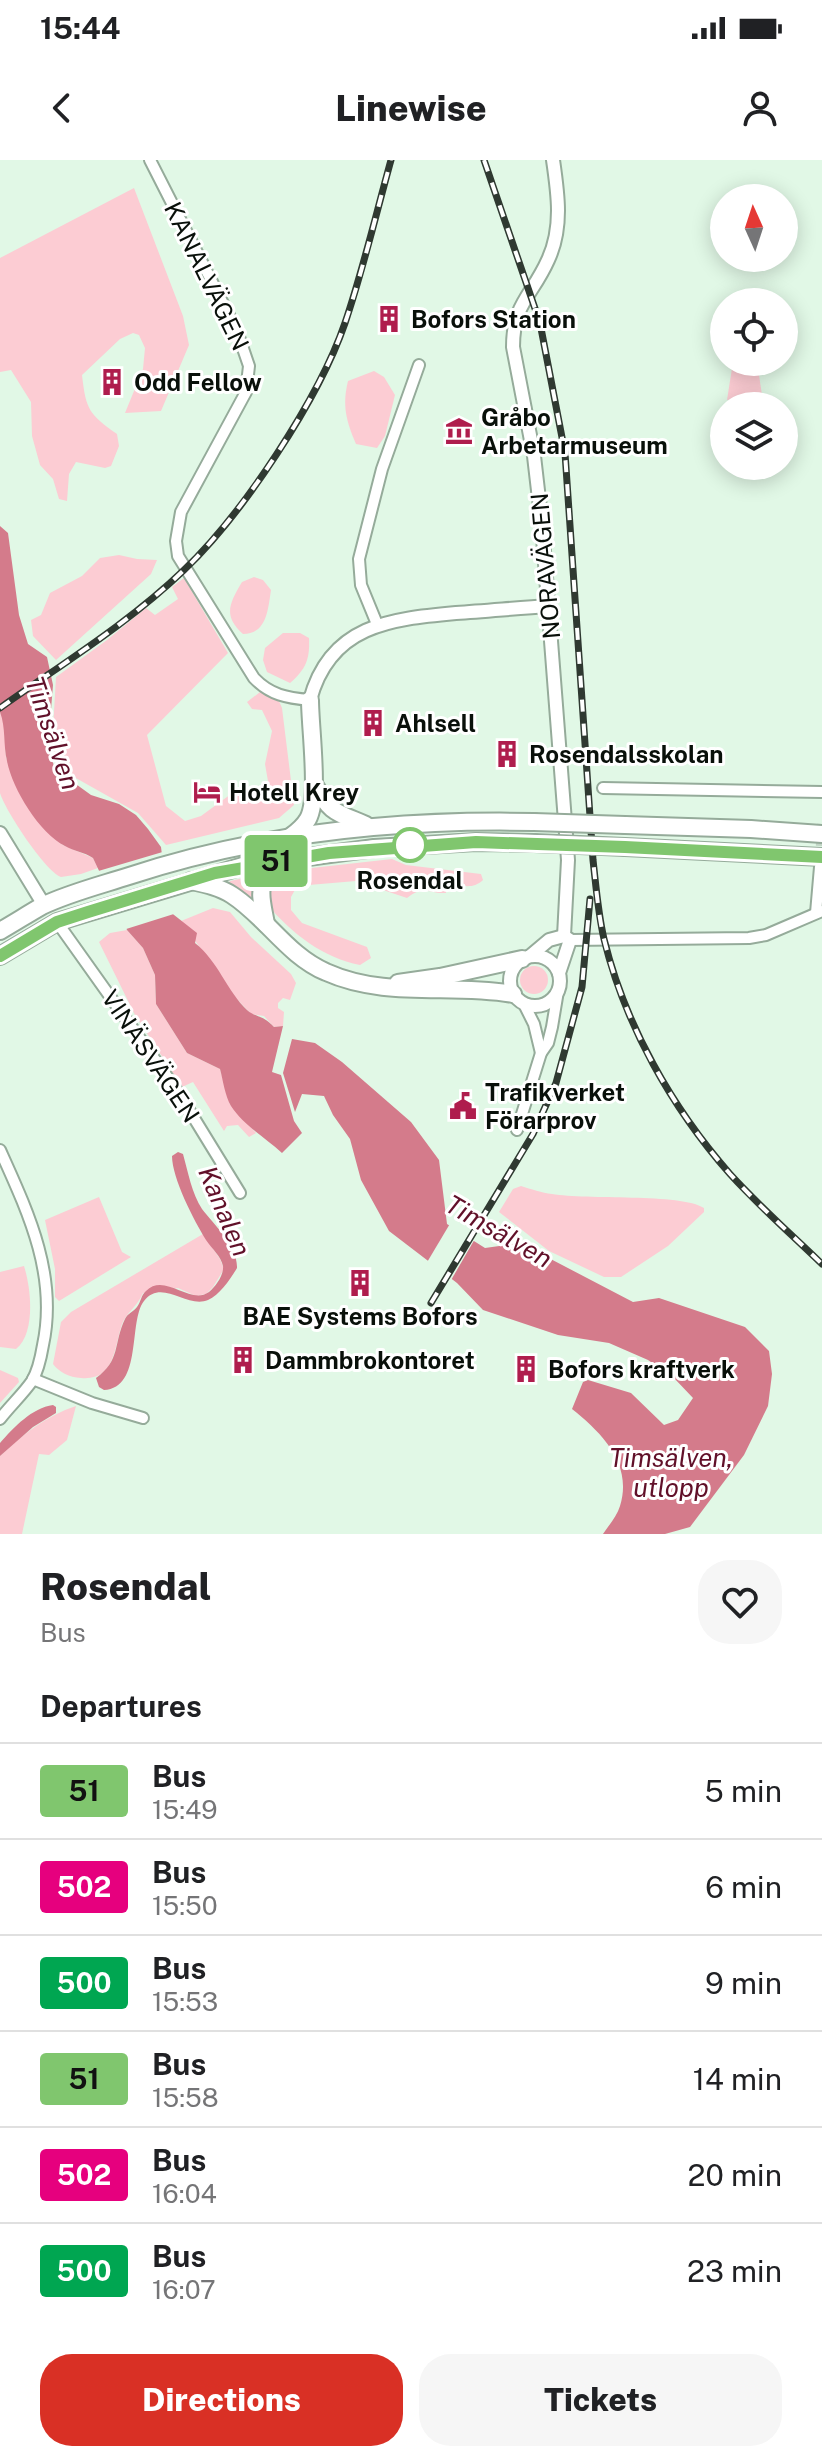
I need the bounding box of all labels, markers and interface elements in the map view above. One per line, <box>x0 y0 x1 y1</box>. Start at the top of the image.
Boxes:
text: 15:44 <box>40 10 120 46</box>
icon: back <box>40 86 84 130</box>
icon: person <box>738 86 782 130</box>
text: Linewise <box>335 87 487 129</box>
north arrow <box>710 184 798 272</box>
map controls <box>710 184 798 480</box>
street label: KANALVÄGEN <box>159 197 255 355</box>
button: locate <box>710 288 798 376</box>
building icon: Bofors Station <box>374 304 404 334</box>
place label: Bofors Station <box>411 305 576 333</box>
building icon: Odd Fellow <box>97 367 127 397</box>
place label: Odd Fellow <box>134 368 262 396</box>
button: layers <box>710 392 798 480</box>
place label: Gråbo Arbetarmuseum <box>481 403 668 459</box>
museum icon: Gråbo Arbetarmuseum <box>444 416 474 446</box>
street label: NORAVÄGEN <box>525 492 565 640</box>
water label: Timsälven <box>19 672 87 794</box>
building icon: Ahlsell <box>358 708 388 738</box>
place label: Ahlsell <box>395 709 476 737</box>
building icon: Rosendalsskolan <box>492 739 522 769</box>
place label: Rosendalsskolan <box>529 740 724 768</box>
hotel icon: Hotell Krey <box>192 777 222 807</box>
place label: Hotell Krey <box>229 778 359 806</box>
marker: Rosendal <box>393 828 427 862</box>
line badge: 51 <box>240 835 312 887</box>
text: 51 <box>261 844 291 877</box>
place label: Rosendal <box>357 866 463 894</box>
street label: VINÄSVÄGEN <box>96 984 206 1128</box>
place label: Trafikverket Förarprov <box>485 1078 625 1134</box>
public building icon: Trafikverket Förarprov <box>448 1091 478 1121</box>
water label: Kanalen <box>192 1161 258 1261</box>
water label: Timsälven <box>440 1188 558 1274</box>
building icon: BAE Systems Bofors <box>345 1268 375 1298</box>
place label: BAE Systems Bofors <box>242 1302 478 1330</box>
building icon: Dammbrokontoret <box>228 1345 258 1375</box>
place label: Dammbrokontoret <box>265 1346 475 1374</box>
building icon: Bofors kraftverk <box>511 1354 541 1384</box>
place label: Bofors kraftverk <box>548 1355 735 1383</box>
water label: Timsälven, utlopp <box>609 1442 733 1503</box>
button: heart <box>698 1560 782 1644</box>
text: Rosendal <box>40 1564 211 1609</box>
text: Bus <box>40 1617 86 1648</box>
text: Departures <box>40 1688 202 1724</box>
text: Bus <box>152 1758 206 1794</box>
text: 5 min <box>705 1773 782 1809</box>
text: 51 <box>69 1774 99 1807</box>
text: 15:49 <box>152 1794 218 1825</box>
text: Bus <box>152 1854 206 1890</box>
text: 6 min <box>705 1869 782 1905</box>
text: 502 <box>57 1870 111 1903</box>
text: 15:50 <box>152 1890 218 1921</box>
text: Bus <box>152 1950 206 1986</box>
text: 9 min <box>705 1965 782 2001</box>
text: 500 <box>57 1966 111 1999</box>
text: 15:53 <box>152 1986 218 2017</box>
text: Bus <box>152 2046 206 2082</box>
text: 14 min <box>693 2061 782 2097</box>
text: 51 <box>69 2062 99 2095</box>
text: 15:58 <box>152 2082 219 2113</box>
text: Bus <box>152 2142 206 2178</box>
text: 20 min <box>688 2157 782 2193</box>
text: 502 <box>57 2158 111 2191</box>
text: 16:04 <box>152 2178 217 2209</box>
text: Bus <box>152 2238 206 2274</box>
text: 23 min <box>687 2253 782 2289</box>
text: 500 <box>57 2254 111 2287</box>
text: 16:07 <box>152 2274 216 2305</box>
button: Directions <box>40 2354 403 2446</box>
button: Tickets <box>419 2354 782 2446</box>

